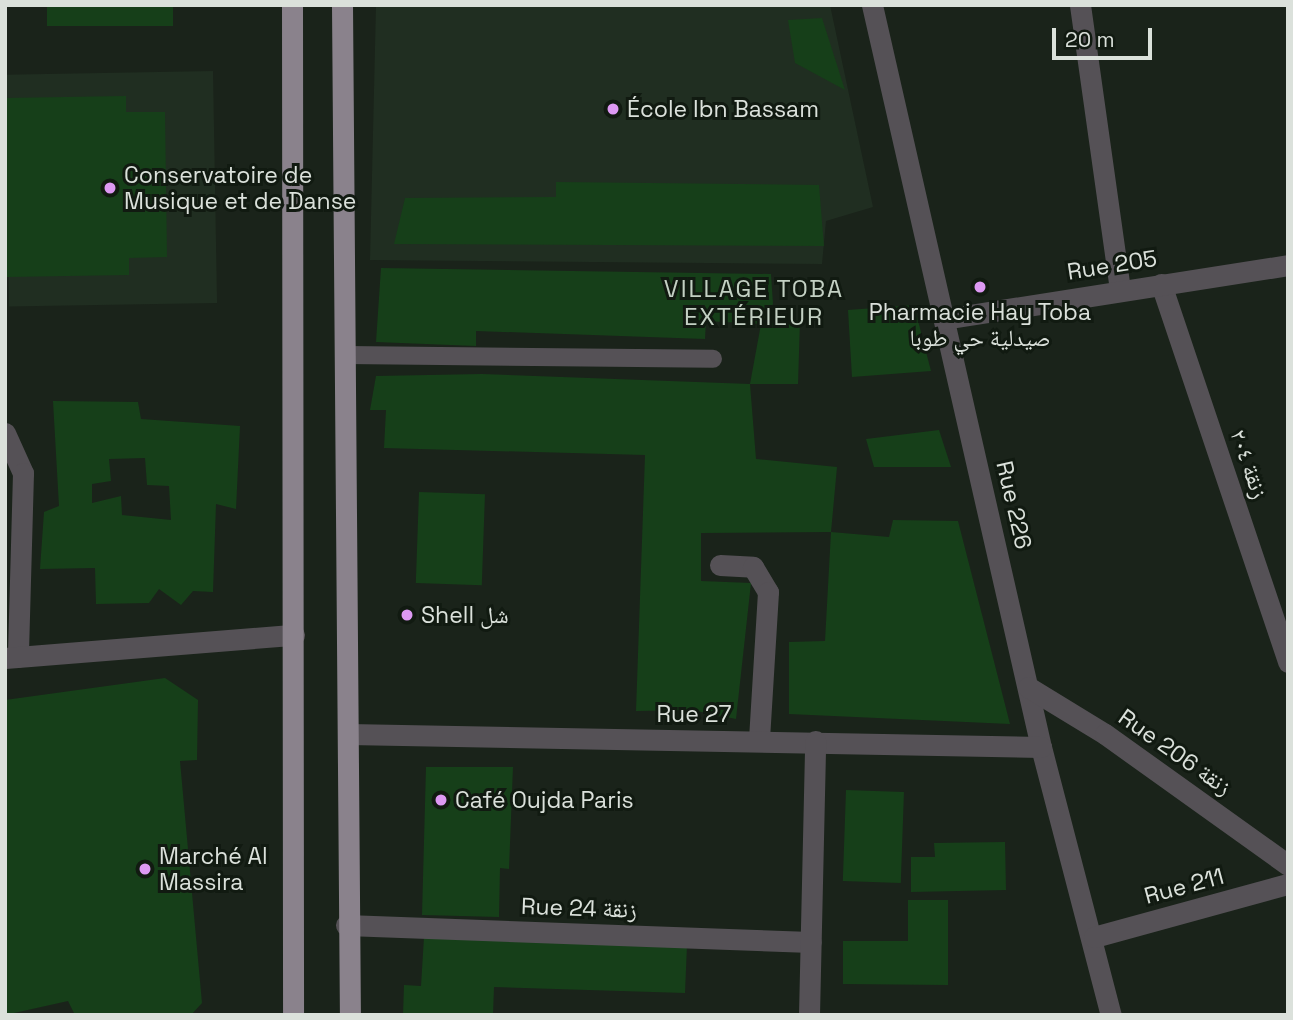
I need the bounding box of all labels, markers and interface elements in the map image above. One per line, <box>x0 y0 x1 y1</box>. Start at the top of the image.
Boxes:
scale bar <box>1055 14 1155 58</box>
text: 20 m <box>1065 26 1115 53</box>
place label: École Ibn Bassam <box>627 95 819 123</box>
marker: École Ibn Bassam <box>605 101 621 117</box>
place label: Conservatoire de Musique et de Danse <box>124 161 356 215</box>
marker: Conservatoire de Musique et de Danse <box>102 180 118 196</box>
street label: Rue 205 <box>1065 244 1159 286</box>
district label: VILLAGE TOBA EXTÉRIEUR <box>665 275 843 331</box>
marker: Pharmacie Hay Toba صيدلية حي طوبا <box>972 279 988 295</box>
place label: Pharmacie Hay Toba صيدلية حي طوبا <box>869 298 1091 352</box>
street label: زنقة ٢٠٤ <box>1224 426 1274 502</box>
street label: Rue 226 <box>990 458 1038 552</box>
place label: Shell شل <box>421 601 509 629</box>
marker: Shell شل <box>399 607 415 623</box>
street label: Rue 27 <box>657 700 731 728</box>
street label: Rue 206 زنقة <box>1113 703 1237 801</box>
place label: Café Oujda Paris <box>455 786 634 814</box>
marker: Café Oujda Paris <box>433 792 449 808</box>
place label: Marché Al Massira <box>159 842 268 896</box>
marker: Marché Al Massira <box>137 861 153 877</box>
street label: Rue 211 <box>1141 862 1227 910</box>
street label: Rue 24 زنقة <box>521 892 637 924</box>

